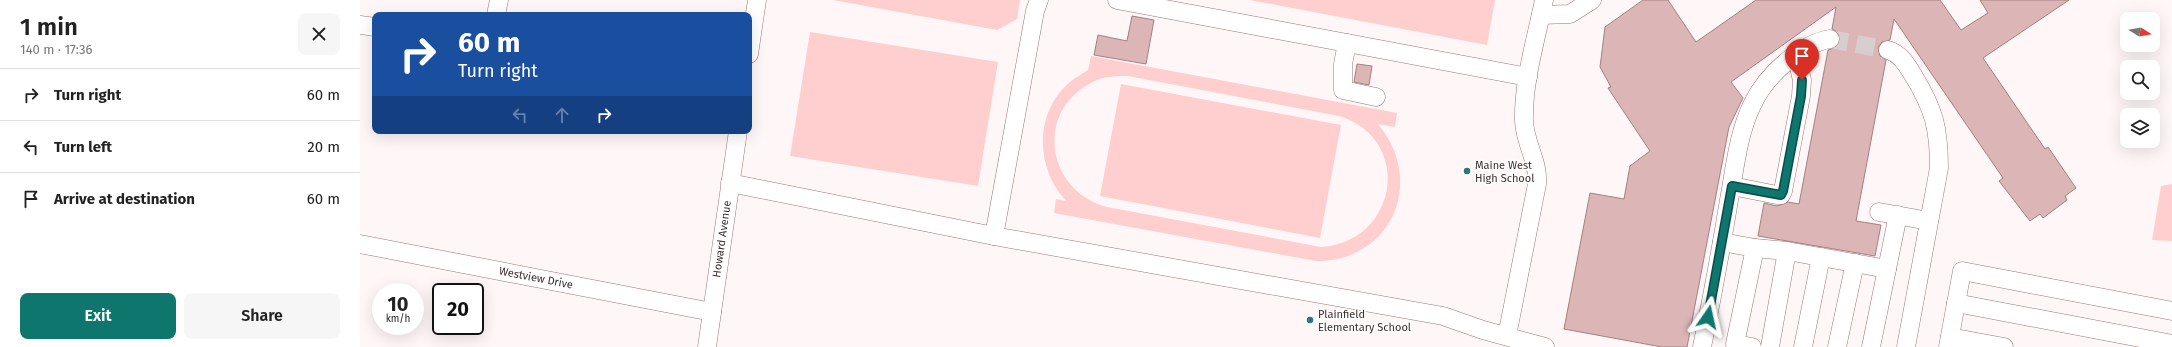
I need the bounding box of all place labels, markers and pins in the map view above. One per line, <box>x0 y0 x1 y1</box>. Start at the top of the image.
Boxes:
pin <box>1785 39 1819 80</box>
place label: Maine West High School <box>1475 159 1534 185</box>
marker: Maine West High School <box>1462 166 1472 176</box>
place label: Plainfield Elementary School <box>1318 308 1411 334</box>
marker: Plainfield Elementary School <box>1305 315 1315 325</box>

